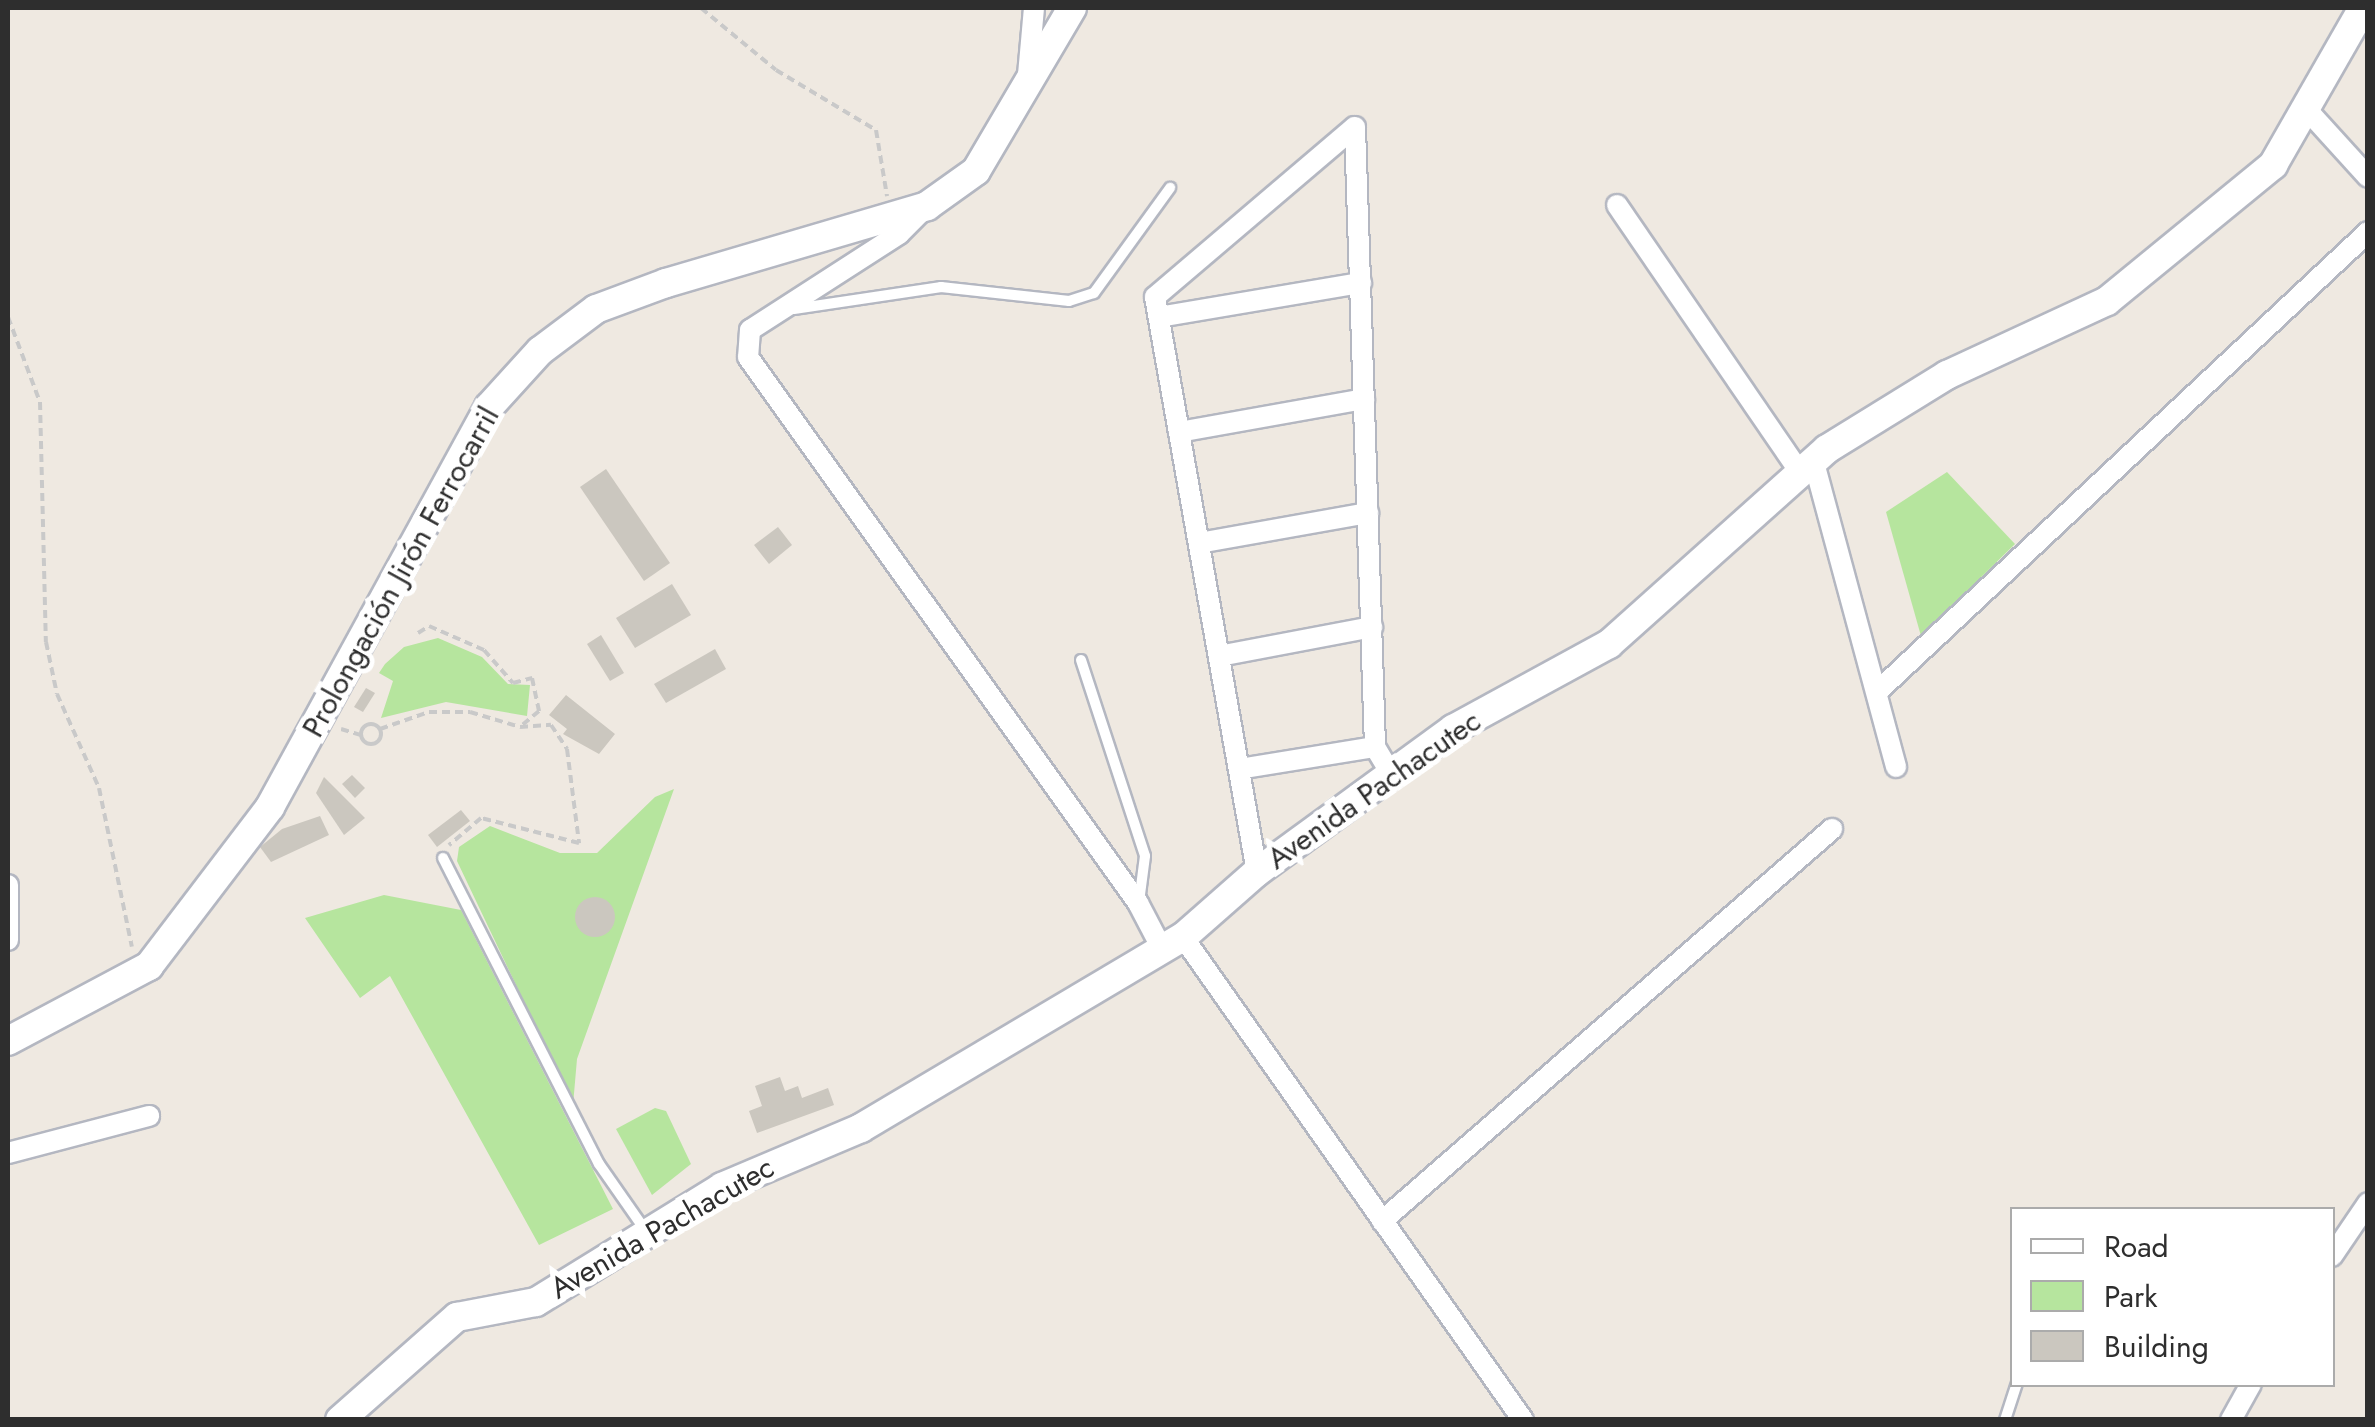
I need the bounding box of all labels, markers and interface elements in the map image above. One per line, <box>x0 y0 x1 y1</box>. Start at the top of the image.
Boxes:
street label: Prolongación Jirón Ferrocarril <box>295 401 507 743</box>
street label: Avenida Pachacutec <box>1260 703 1488 877</box>
street label: Avenida Pachacutec <box>544 1149 780 1307</box>
legend <box>2010 1207 2335 1387</box>
text: Road <box>2104 1225 2169 1268</box>
text: Park <box>2104 1275 2157 1318</box>
text: Building <box>2104 1325 2209 1368</box>

